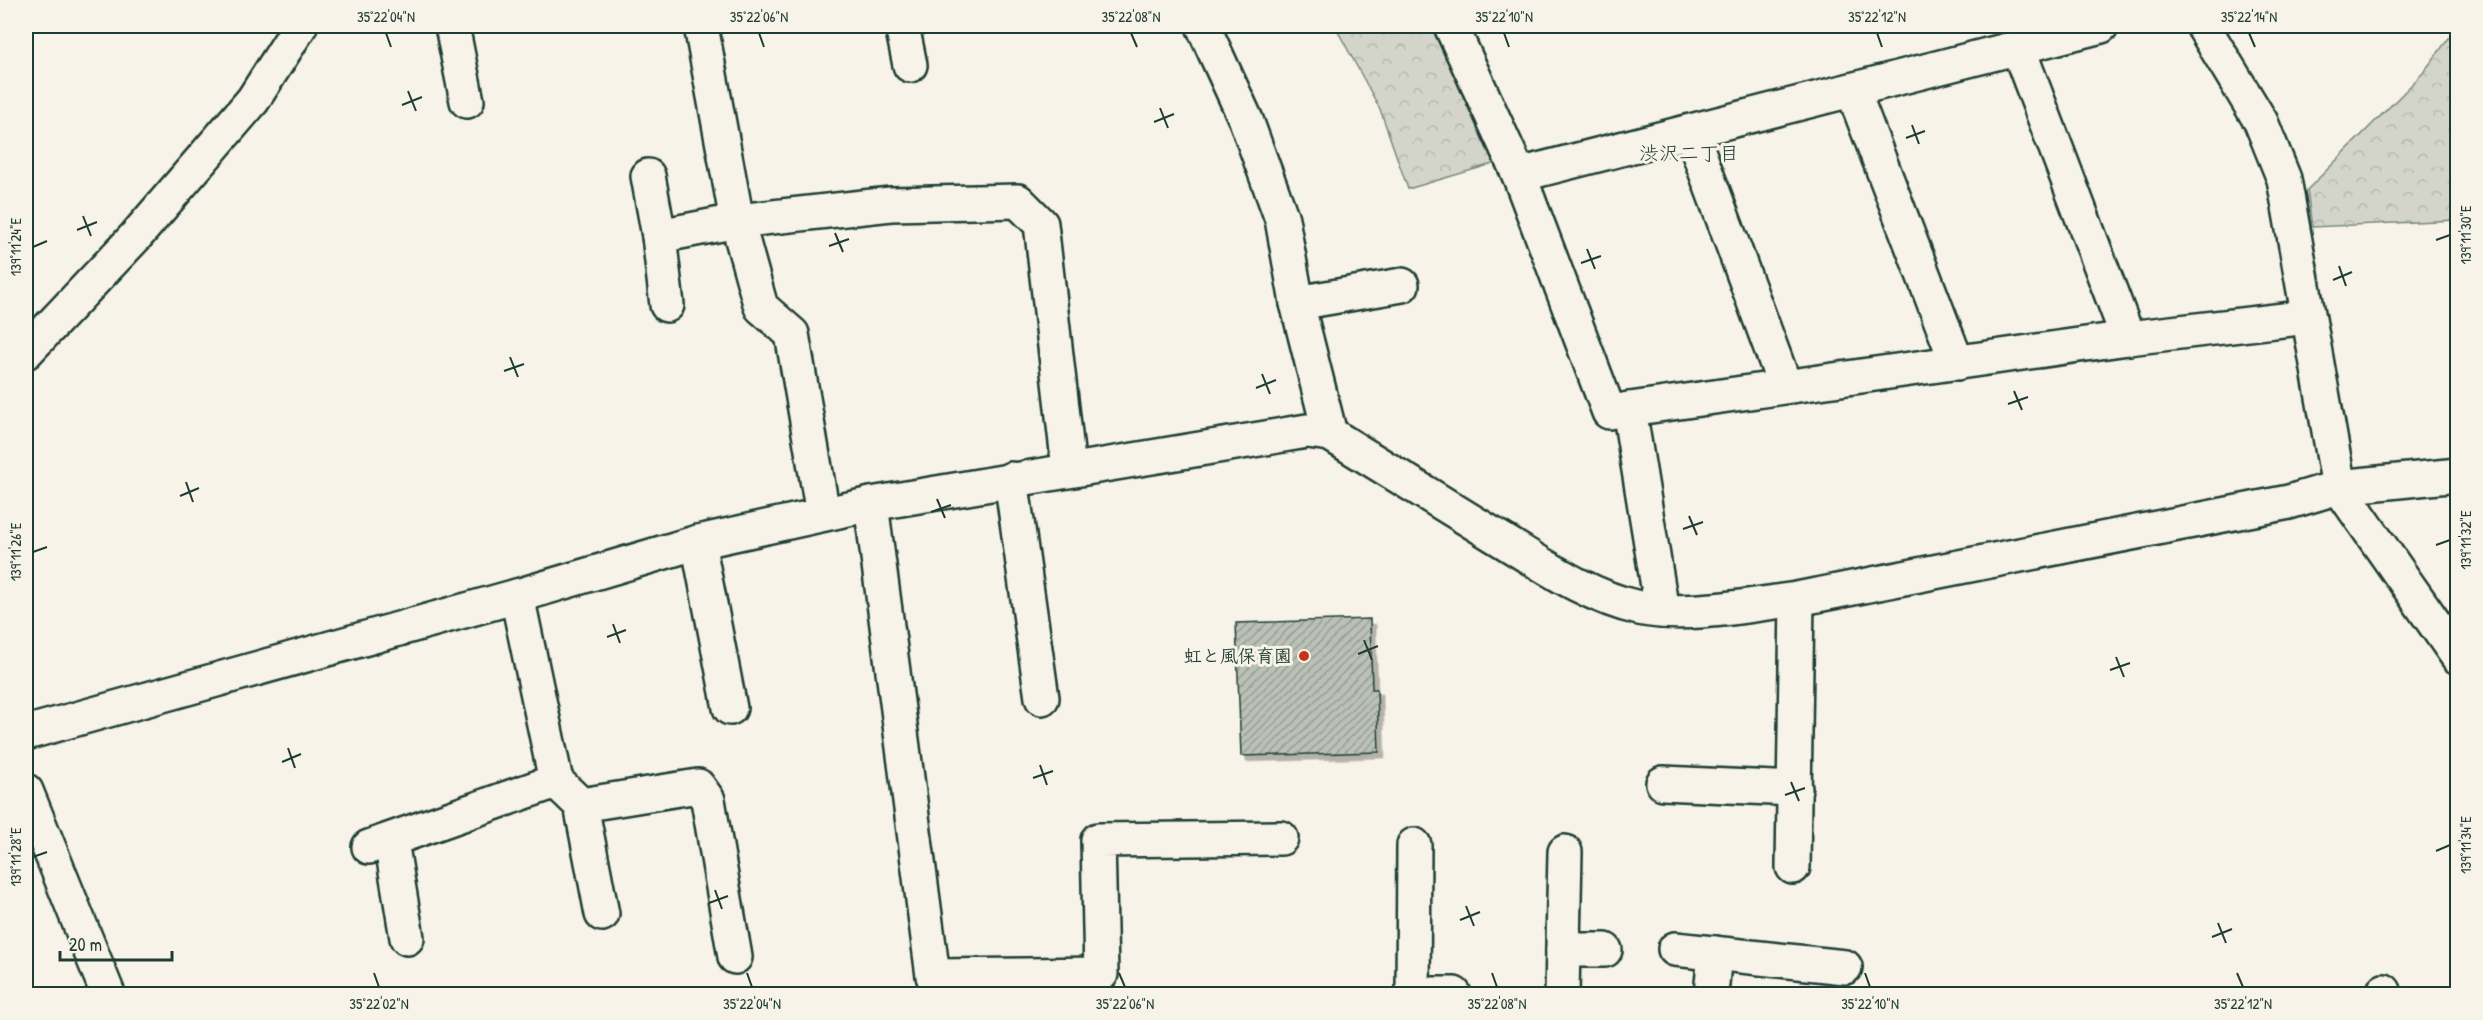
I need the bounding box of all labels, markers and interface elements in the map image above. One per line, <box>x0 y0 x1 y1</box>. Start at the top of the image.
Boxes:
text: 35°22'04"N <box>357 6 415 27</box>
text: 35°22'06"N <box>730 6 788 27</box>
text: 35°22'08"N <box>1102 6 1160 27</box>
text: 35°22'10"N <box>1475 6 1533 27</box>
text: 35°22'12"N <box>1848 6 1906 27</box>
text: 35°22'14"N <box>2221 6 2277 27</box>
district label: 渋沢二丁目 <box>1639 139 1739 166</box>
text: 139°11'30"E <box>2455 205 2476 265</box>
text: 139°11'24"E <box>5 217 26 276</box>
text: 139°11'32"E <box>2455 510 2476 570</box>
text: 139°11'26"E <box>5 522 26 581</box>
place label: 虹と風保育園 <box>1184 643 1292 668</box>
marker: 虹と風保育園 <box>1297 649 1311 663</box>
text: 139°11'34"E <box>2455 816 2476 874</box>
text: 139°11'28"E <box>5 827 26 887</box>
scale bar <box>60 924 172 962</box>
text: 20 m <box>69 932 102 957</box>
text: 35°22'02"N <box>349 993 409 1014</box>
text: 35°22'04"N <box>723 993 781 1014</box>
text: 35°22'06"N <box>1096 993 1154 1014</box>
text: 35°22'08"N <box>1468 993 1526 1014</box>
text: 35°22'10"N <box>1841 993 1899 1014</box>
text: 35°22'12"N <box>2214 993 2272 1014</box>

